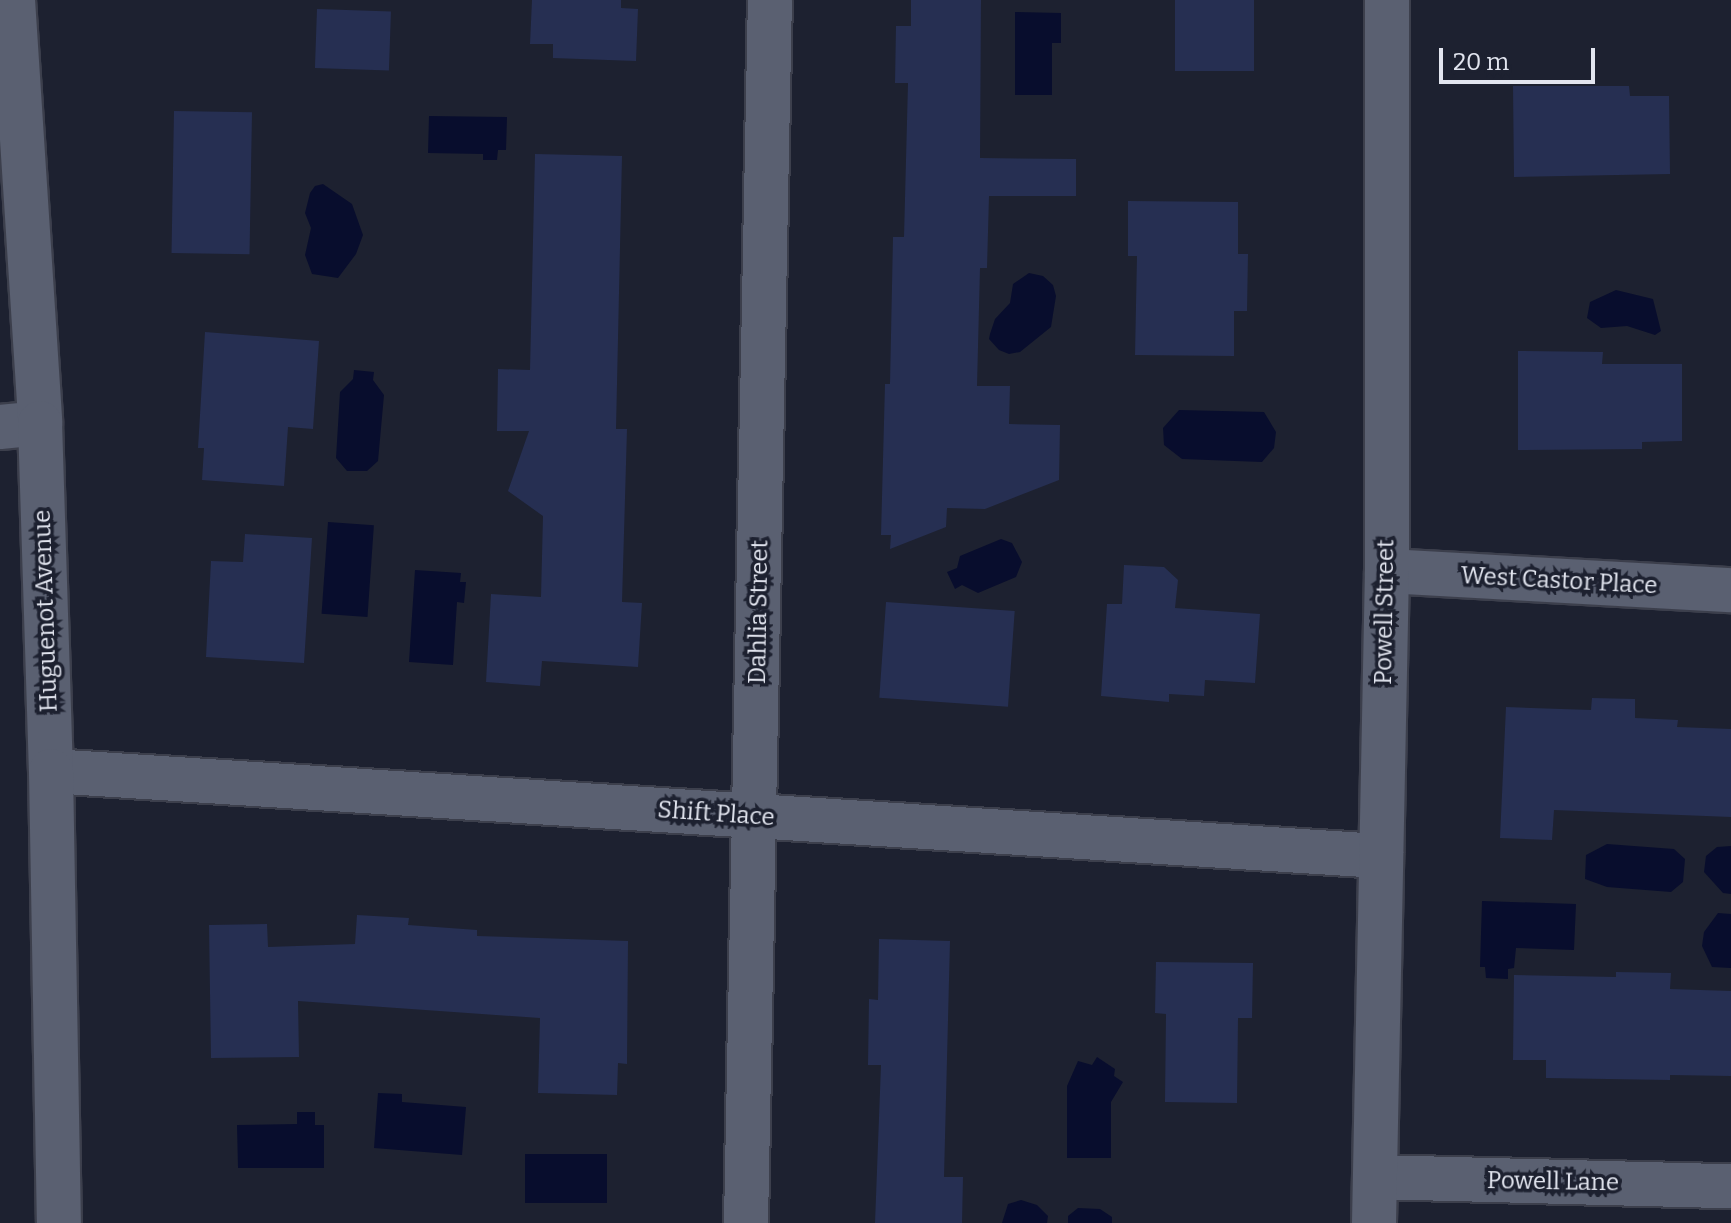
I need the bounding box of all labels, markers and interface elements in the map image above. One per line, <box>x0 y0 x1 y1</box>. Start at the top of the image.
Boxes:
scale bar <box>1443 32 1599 82</box>
text: 20 m <box>1453 48 1509 76</box>
street label: Huguenot Avenue <box>28 509 64 713</box>
street label: Powell Street <box>1369 539 1401 685</box>
street label: Dahlia Street <box>743 540 775 684</box>
street label: West Castor Place <box>1460 561 1658 601</box>
street label: Shift Place <box>657 796 775 832</box>
street label: Powell Lane <box>1487 1166 1619 1198</box>

